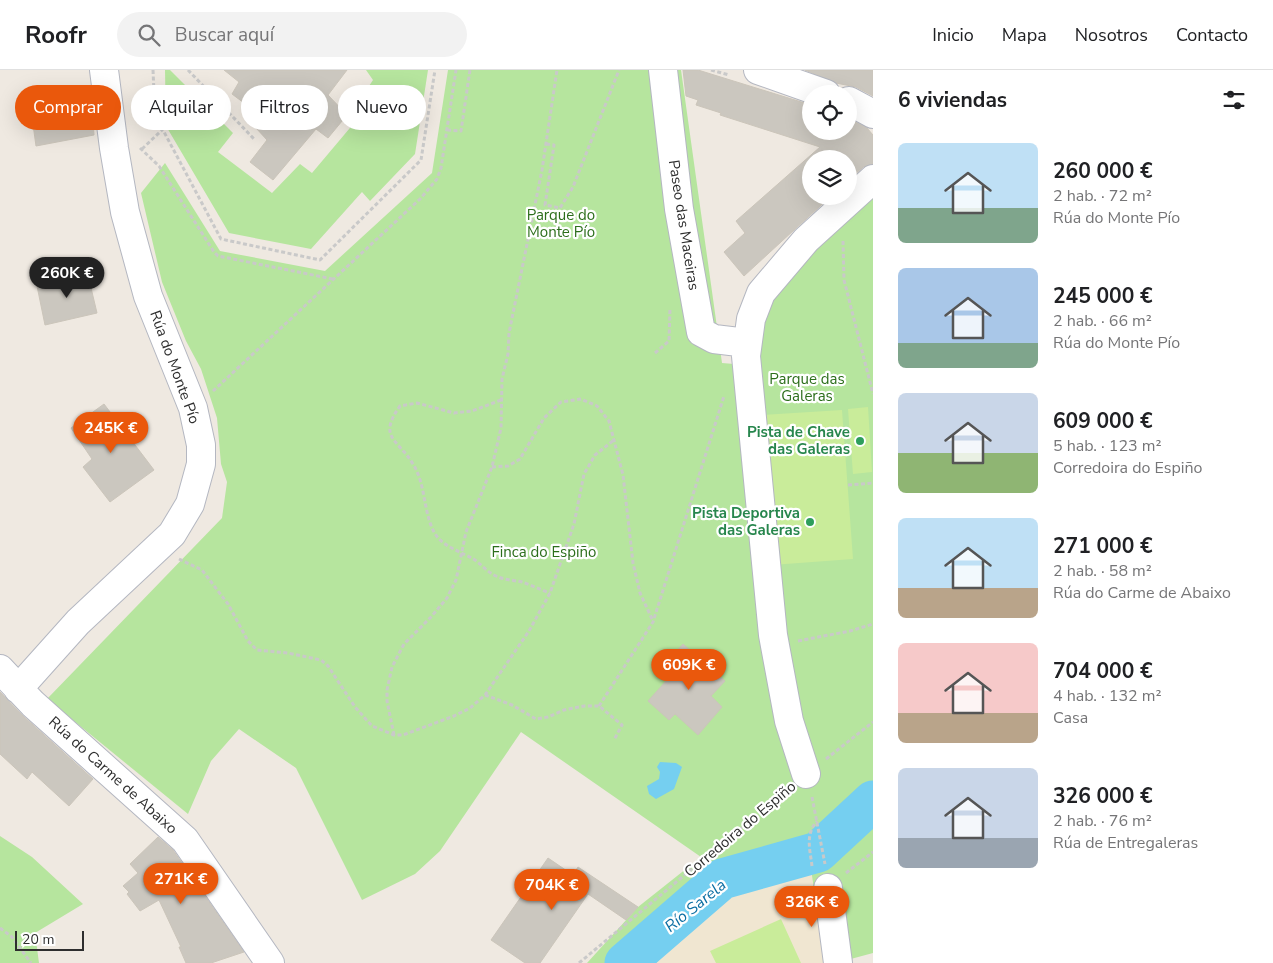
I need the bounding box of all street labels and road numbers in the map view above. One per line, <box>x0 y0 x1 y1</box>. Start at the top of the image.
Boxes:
street label: Paseo das Maceiras <box>664 158 704 292</box>
street label: Rúa do Monte Pío <box>145 308 205 426</box>
street label: Rúa do Carme de Abaixo <box>44 712 182 838</box>
street label: Corredoira do Espiño <box>680 776 800 882</box>

